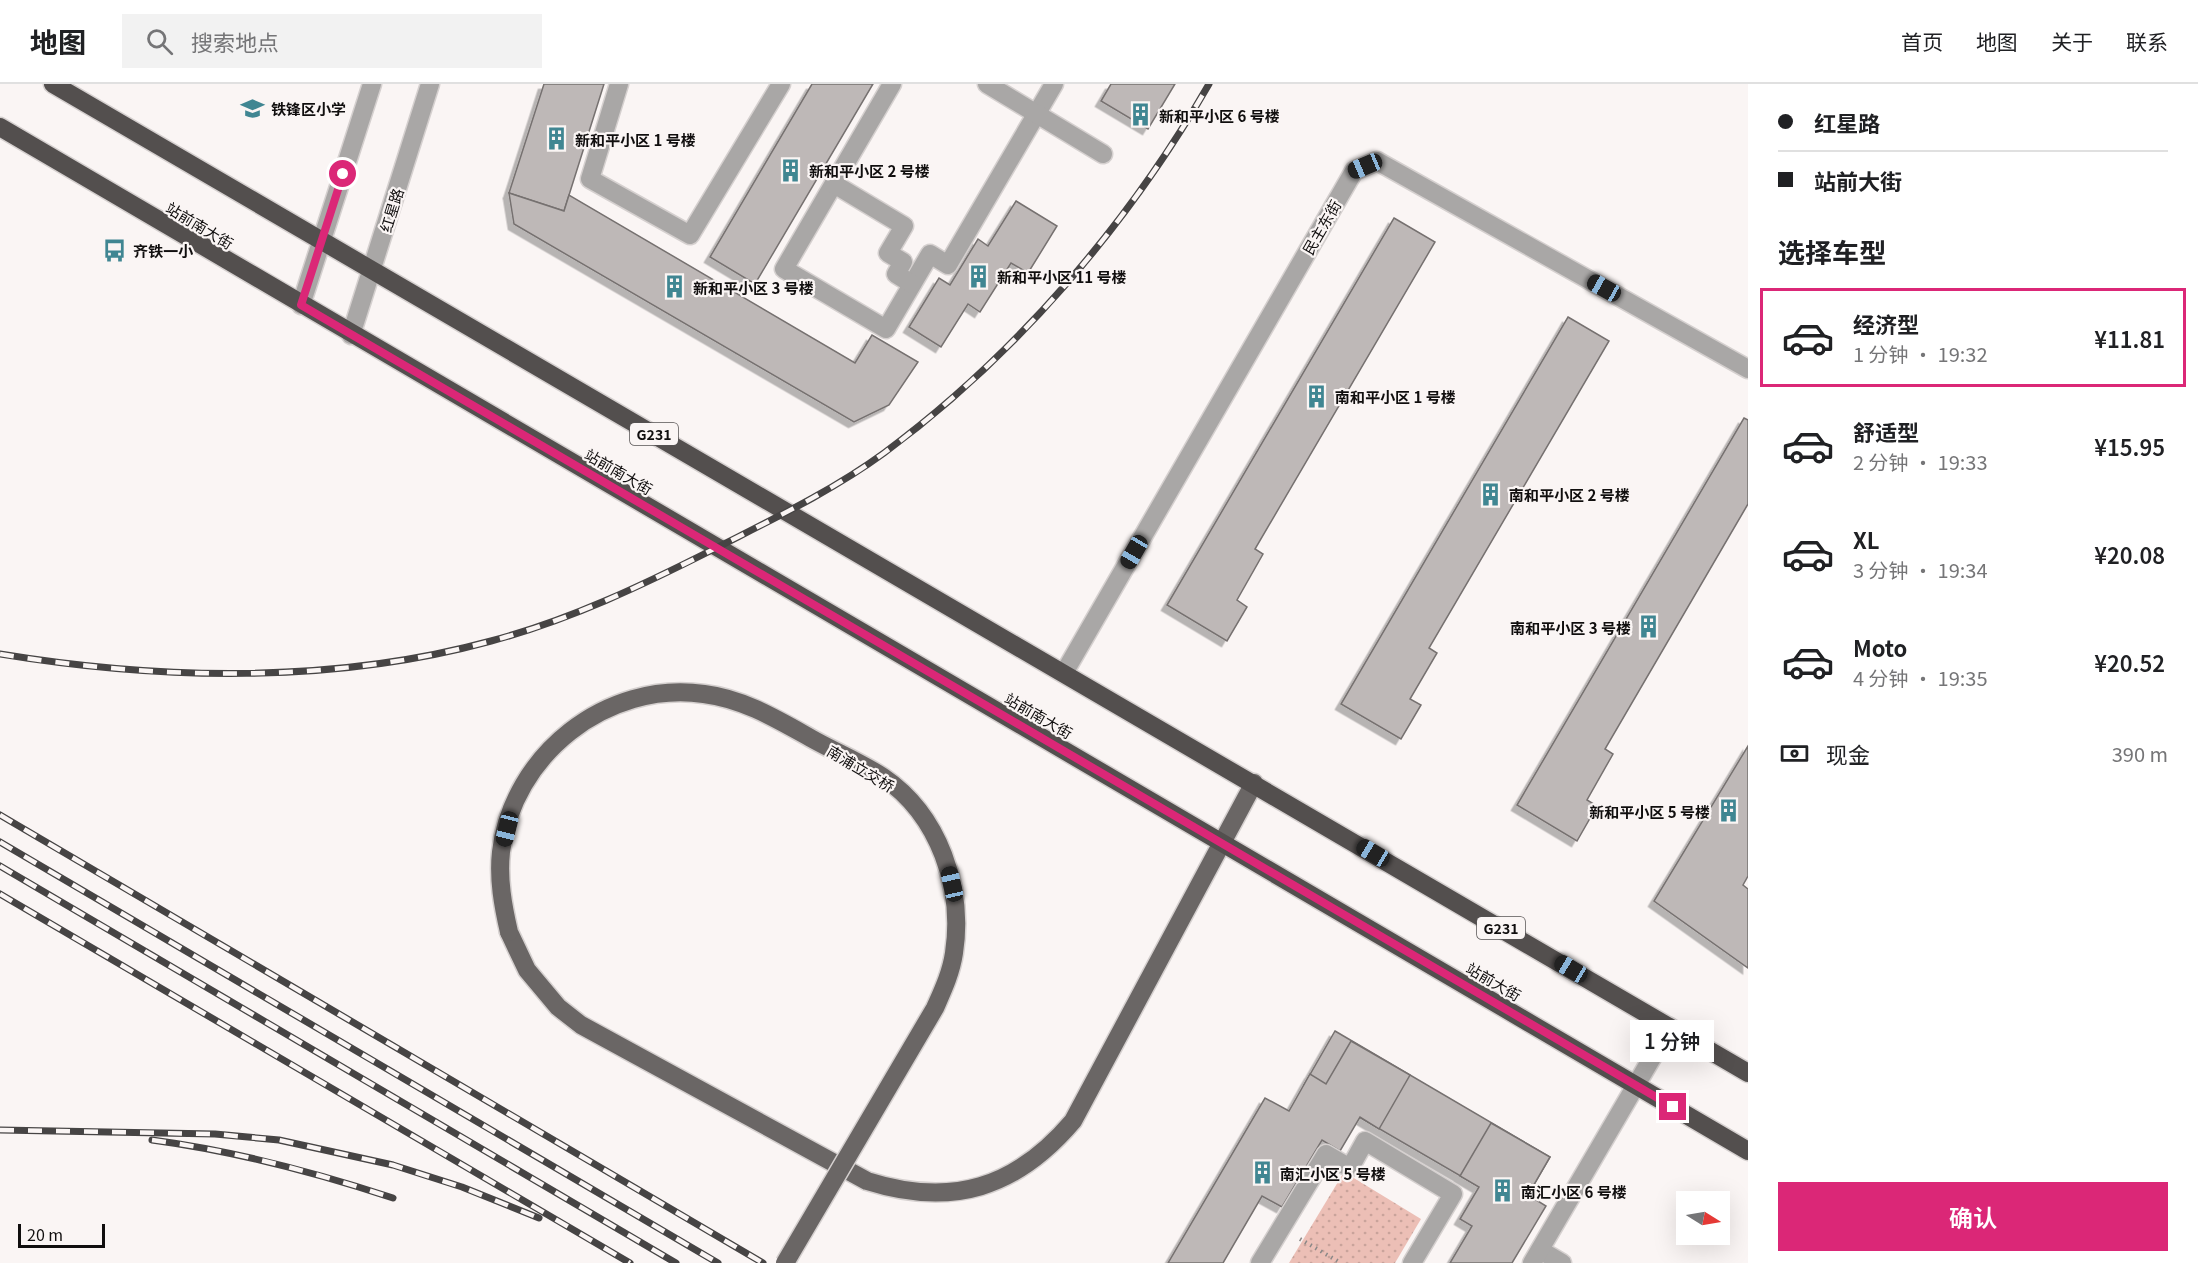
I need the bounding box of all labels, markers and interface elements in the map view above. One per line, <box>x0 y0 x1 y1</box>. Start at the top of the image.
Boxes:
search box <box>122 14 542 68</box>
text: 地图 <box>30 21 86 61</box>
icon: search <box>143 25 176 58</box>
text: 搜索地点 <box>191 25 279 57</box>
text: 首页 <box>1901 26 1943 56</box>
text: 地图 <box>1976 26 2018 56</box>
text: 关于 <box>2051 26 2093 56</box>
text: 联系 <box>2126 26 2168 56</box>
school or university icon: 铁锋区小学 <box>240 95 266 121</box>
place label: 铁锋区小学 <box>271 98 346 119</box>
building icon: 新和平小区 6 号楼 <box>1128 102 1154 128</box>
place label: 新和平小区 6 号楼 <box>1159 105 1280 126</box>
text: 红星路 <box>1814 106 1880 138</box>
building icon: 新和平小区 1 号楼 <box>544 126 570 152</box>
place label: 新和平小区 1 号楼 <box>575 129 696 150</box>
car <box>1345 151 1385 181</box>
building icon: 新和平小区 2 号楼 <box>778 157 804 183</box>
route start <box>329 160 356 187</box>
place label: 新和平小区 2 号楼 <box>809 160 930 181</box>
text: 站前大街 <box>1814 164 1902 196</box>
street label: 红星路 <box>374 185 408 235</box>
street label: 民主东街 <box>1297 196 1345 258</box>
street label: 站前南大街 <box>162 197 238 253</box>
text: 选择车型 <box>1778 232 1886 271</box>
bus stop icon: 齐铁一小 <box>102 237 128 263</box>
place label: 齐铁一小 <box>133 240 194 261</box>
building icon: 新和平小区 11 号楼 <box>966 263 992 289</box>
place label: 新和平小区 11 号楼 <box>997 266 1127 287</box>
car <box>1584 271 1624 305</box>
building icon: 新和平小区 3 号楼 <box>662 274 688 300</box>
place label: 新和平小区 3 号楼 <box>693 277 814 298</box>
text: 经济型 <box>1853 307 1919 339</box>
icon: car <box>1781 311 1835 365</box>
text: ¥11.81 <box>2094 322 2165 354</box>
text: 1 分钟 · 19:32 <box>1853 339 1988 368</box>
building icon: 南和平小区 1 号楼 <box>1304 383 1330 409</box>
place label: 南和平小区 1 号楼 <box>1335 386 1456 407</box>
text: 舒适型 <box>1853 415 1919 447</box>
icon: car <box>1781 419 1835 473</box>
road number: G231 <box>630 423 678 445</box>
text: ¥15.95 <box>2094 430 2165 462</box>
street label: 站前南大街 <box>581 443 657 499</box>
text: 2 分钟 · 19:33 <box>1853 447 1988 476</box>
building icon: 南和平小区 2 号楼 <box>1478 481 1504 507</box>
place label: 南和平小区 2 号楼 <box>1509 484 1630 505</box>
text: XL <box>1853 523 1880 555</box>
icon: car <box>1781 527 1835 581</box>
car <box>1117 532 1151 572</box>
text: ¥20.08 <box>2094 538 2165 570</box>
text: 3 分钟 · 19:34 <box>1853 555 1988 584</box>
building icon: 南和平小区 3 号楼 <box>1636 614 1662 640</box>
place label: 南和平小区 3 号楼 <box>1510 617 1631 638</box>
text: Moto <box>1853 631 1907 663</box>
icon: car <box>1781 635 1835 689</box>
text: ¥20.52 <box>2094 646 2165 678</box>
text: 4 分钟 · 19:35 <box>1853 663 1988 692</box>
street label: 站前南大街 <box>1001 687 1077 743</box>
icon: cash <box>1778 737 1811 770</box>
text: 现金 <box>1826 737 1870 769</box>
text: 390 m <box>2112 739 2168 768</box>
street label: 南浦立交桥 <box>823 740 899 796</box>
building icon: 新和平小区 5 号楼 <box>1715 798 1741 824</box>
place label: 新和平小区 5 号楼 <box>1589 801 1710 822</box>
car <box>494 809 520 849</box>
car <box>1353 836 1393 870</box>
car <box>939 864 965 904</box>
road number: G231 <box>1477 917 1525 939</box>
car <box>1551 952 1591 986</box>
street label: 站前大街 <box>1463 957 1525 1005</box>
callout: 1 分钟 <box>1631 1020 1715 1062</box>
text: 1 分钟 <box>1644 1026 1700 1055</box>
route end <box>1659 1093 1686 1120</box>
building icon: 南汇小区 5 号楼 <box>1249 1160 1275 1186</box>
place label: 南汇小区 5 号楼 <box>1280 1163 1386 1184</box>
building icon: 南汇小区 6 号楼 <box>1490 1178 1516 1204</box>
place label: 南汇小区 6 号楼 <box>1521 1181 1627 1202</box>
button: 确认 <box>1778 1182 2168 1251</box>
north arrow <box>1676 1191 1730 1245</box>
map controls <box>1676 1191 1730 1245</box>
scale bar <box>18 1221 105 1248</box>
text: 20 m <box>27 1222 63 1246</box>

